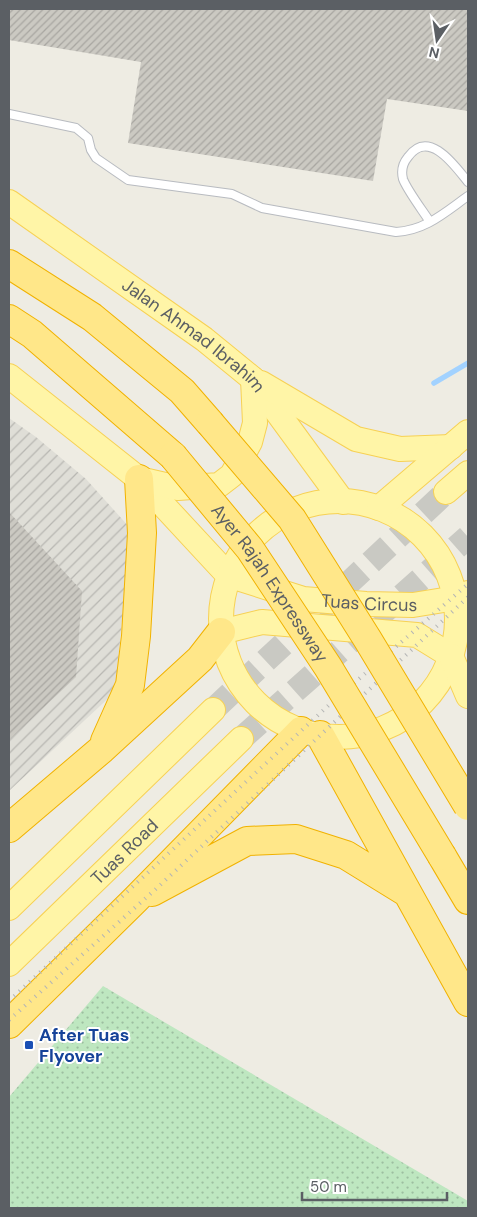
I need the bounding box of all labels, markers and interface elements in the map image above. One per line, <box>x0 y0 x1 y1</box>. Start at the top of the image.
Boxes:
north arrow <box>412 15 462 65</box>
text: N <box>427 43 441 63</box>
street label: Jalan Ahmad Ibrahim <box>117 273 271 397</box>
street label: Ayer Rajah Expressway <box>206 499 334 667</box>
street label: Tuas Circus <box>320 588 418 617</box>
street label: Tuas Road <box>86 814 163 890</box>
place label: After Tuas Flyover <box>39 1023 129 1068</box>
marker: After Tuas Flyover <box>23 1039 35 1051</box>
scale bar <box>302 1170 447 1202</box>
text: 50 m <box>310 1177 347 1197</box>

